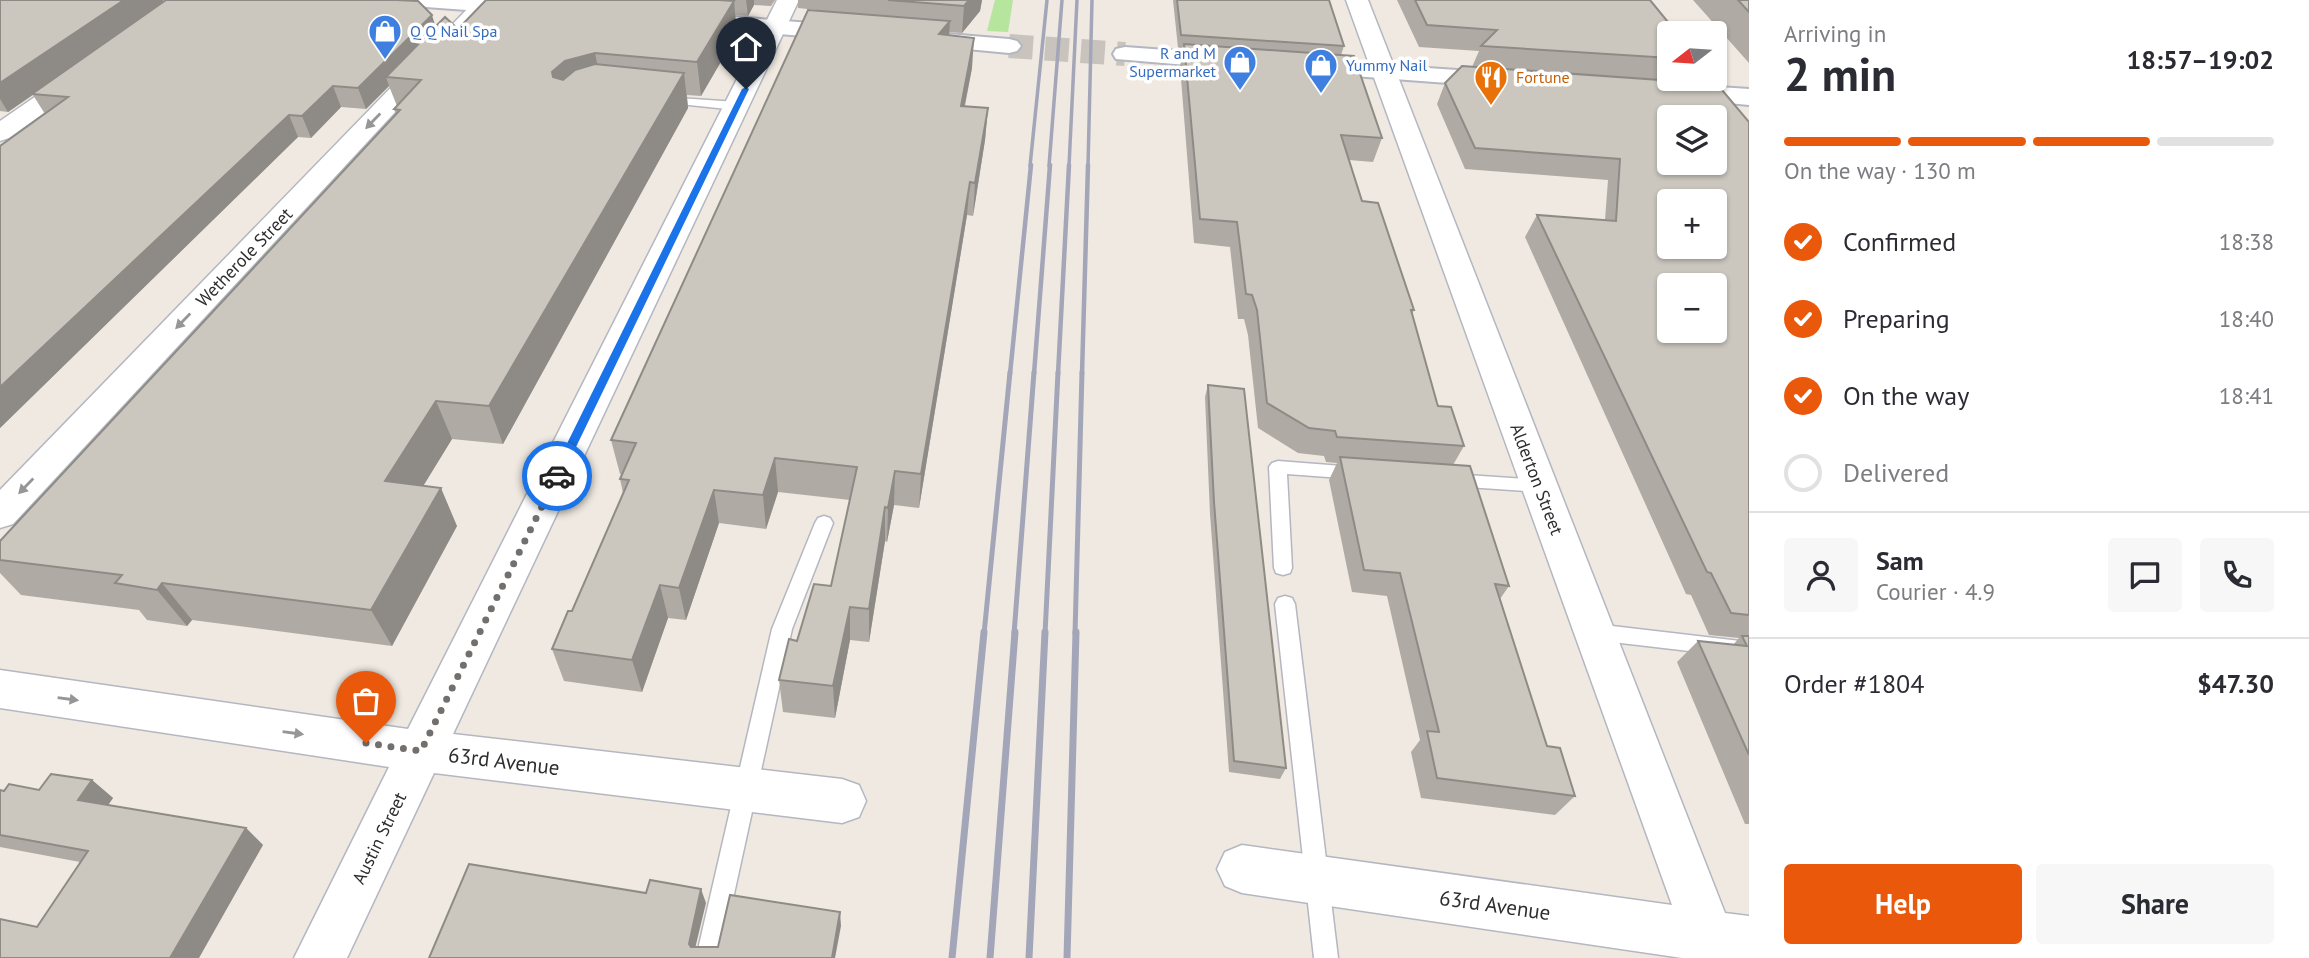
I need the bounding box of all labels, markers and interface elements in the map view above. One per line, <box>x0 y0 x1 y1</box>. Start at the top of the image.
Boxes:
shop icon: Q Q Nail Spa <box>366 12 404 61</box>
pin <box>716 17 776 89</box>
text: Arriving in <box>1784 19 1886 48</box>
place label: Q Q Nail Spa <box>410 21 497 41</box>
north arrow <box>1657 21 1727 91</box>
map controls <box>1657 21 1727 343</box>
icon: home <box>727 28 765 66</box>
place label: R and M Supermarket <box>1129 43 1217 81</box>
shop icon: R and M Supermarket <box>1221 43 1259 92</box>
text: 18:57–19:02 <box>2127 43 2274 76</box>
text: 2 min <box>1784 44 1896 104</box>
shop icon: Yummy Nail <box>1302 46 1340 95</box>
place label: Yummy Nail <box>1346 55 1428 75</box>
restaurant icon: Fortune <box>1472 58 1510 107</box>
place label: Fortune <box>1516 67 1570 87</box>
button: layers <box>1657 105 1727 175</box>
one-way arrow <box>366 112 382 129</box>
text: On the way · 130 m <box>1784 156 1976 185</box>
button: + <box>1657 189 1727 259</box>
street label: Wetherole Street <box>191 202 297 312</box>
icon: check <box>1784 223 1822 261</box>
text: Confirmed <box>1843 225 1956 258</box>
text: 18:38 <box>2219 227 2274 256</box>
button: − <box>1657 273 1727 343</box>
icon: check <box>1784 300 1822 338</box>
text: Preparing <box>1843 302 1950 335</box>
text: 18:40 <box>2219 304 2274 333</box>
one-way arrow <box>175 312 191 329</box>
icon: check <box>1784 377 1822 415</box>
text: On the way <box>1843 379 1969 412</box>
text: 18:41 <box>2219 381 2274 410</box>
street label: Alderton Street <box>1505 420 1569 538</box>
courier <box>522 441 592 511</box>
text: Delivered <box>1843 456 1949 489</box>
icon: car <box>538 457 576 495</box>
one-way arrow <box>19 477 35 494</box>
button: person <box>1784 538 1858 612</box>
button: chat <box>2108 538 2182 612</box>
button: phone <box>2200 538 2274 612</box>
text: Sam <box>1876 544 1924 577</box>
text: Courier · 4.9 <box>1876 577 1995 606</box>
text: Order #1804 <box>1784 667 1924 700</box>
text: $47.30 <box>2197 667 2274 700</box>
pin <box>336 671 396 743</box>
icon: bag <box>347 682 385 720</box>
one-way arrow <box>57 694 79 705</box>
one-way arrow <box>282 727 304 738</box>
street label: 63rd Avenue <box>447 741 561 781</box>
street label: Austin Street <box>347 788 411 888</box>
button: Help <box>1784 864 2022 944</box>
button: Share <box>2036 864 2274 944</box>
street label: 63rd Avenue <box>1438 884 1552 926</box>

